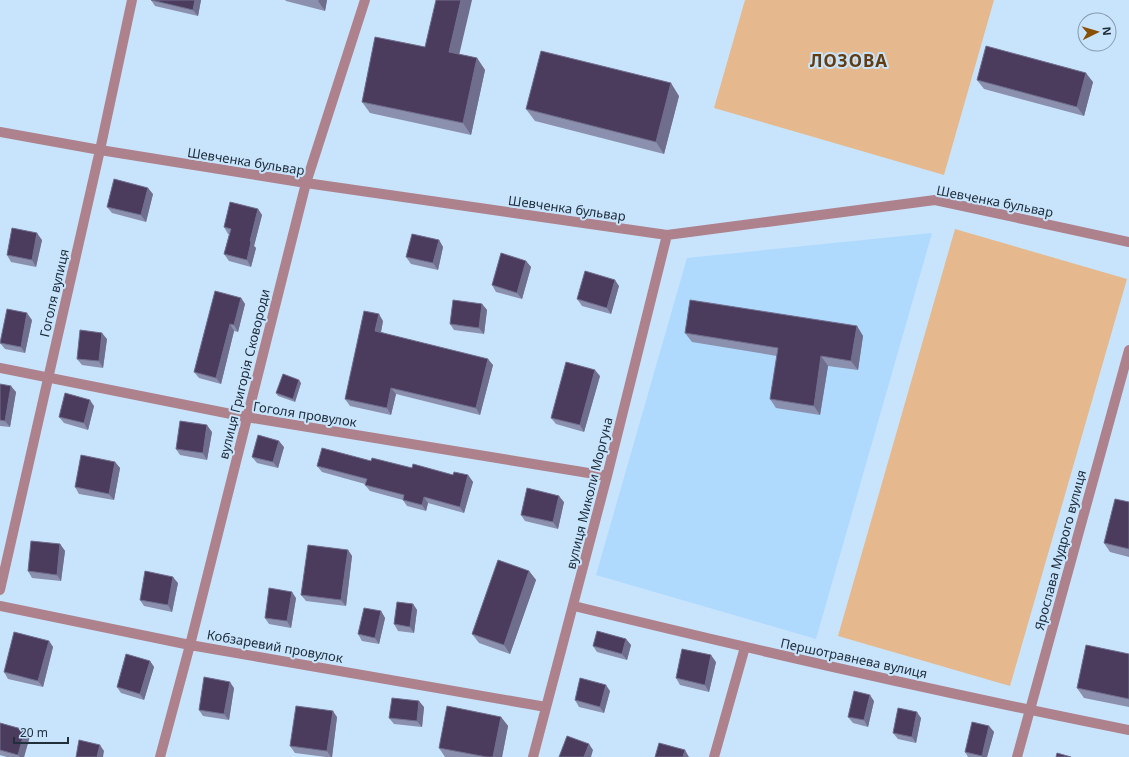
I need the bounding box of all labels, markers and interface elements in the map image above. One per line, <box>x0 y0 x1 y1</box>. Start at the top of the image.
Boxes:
north arrow <box>1077 12 1117 52</box>
text: N <box>1100 26 1115 36</box>
district label: ЛОЗОВА <box>810 49 888 72</box>
street label: Шевченка бульвар <box>186 143 306 179</box>
street label: Шевченка бульвар <box>935 181 1055 221</box>
street label: Шевченка бульвар <box>507 191 627 225</box>
street label: Гоголя вулиця <box>35 247 73 339</box>
street label: вулиця Григорія Сковороди <box>214 287 274 461</box>
street label: Гоголя провулок <box>252 397 358 431</box>
street label: вулиця Миколи Моргуна <box>561 415 617 571</box>
street label: Ярослава Мудрого вулиця <box>1030 468 1090 632</box>
street label: Кобзаревий провулок <box>206 625 344 667</box>
street label: Першотравнева вулиця <box>779 634 929 682</box>
scale bar <box>14 719 68 745</box>
text: 20 m <box>20 724 48 741</box>

